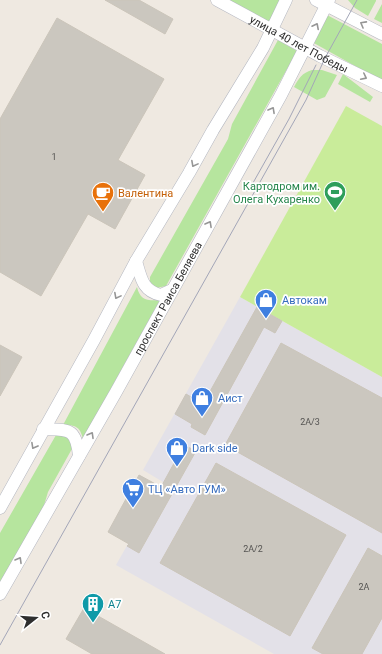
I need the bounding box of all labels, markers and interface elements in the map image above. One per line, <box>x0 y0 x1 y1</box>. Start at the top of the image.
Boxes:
street label: улица 40 лет Победы <box>247 13 350 75</box>
one-way arrow <box>360 21 367 28</box>
one-way arrow <box>311 23 318 30</box>
one-way arrow <box>359 72 367 80</box>
one-way arrow <box>268 107 275 114</box>
house number: 1 <box>51 152 57 162</box>
one-way arrow <box>191 160 199 167</box>
sports icon: Картодром им. Олега Кухаренко <box>322 179 348 212</box>
cafe icon: Валентина <box>90 180 116 213</box>
place label: Картодром им. Олега Кухаренко <box>233 180 320 206</box>
place label: Валентина <box>118 187 173 200</box>
one-way arrow <box>204 221 212 228</box>
street label: проспект Раиса Беляева <box>131 239 205 357</box>
shop icon: Автокам <box>253 287 279 320</box>
one-way arrow <box>115 291 122 299</box>
place label: Автокам <box>282 294 327 307</box>
shop icon: Аист <box>189 385 215 418</box>
place label: Аист <box>218 392 243 405</box>
house number: 2А/3 <box>300 417 320 427</box>
one-way arrow <box>86 432 93 439</box>
shop icon: Dark side <box>164 435 190 468</box>
one-way arrow <box>31 442 38 449</box>
place label: Dark side <box>192 442 238 455</box>
supermarket icon: ТЦ «Авто ГУМ» <box>120 476 146 509</box>
place label: ТЦ «Авто ГУМ» <box>148 483 226 496</box>
house number: 2А/2 <box>243 544 263 554</box>
one-way arrow <box>15 557 22 564</box>
house number: 2А <box>359 582 370 592</box>
building icon: А7 <box>80 591 106 624</box>
north arrow <box>16 598 56 638</box>
place label: А7 <box>108 598 121 611</box>
text: С <box>38 610 52 621</box>

